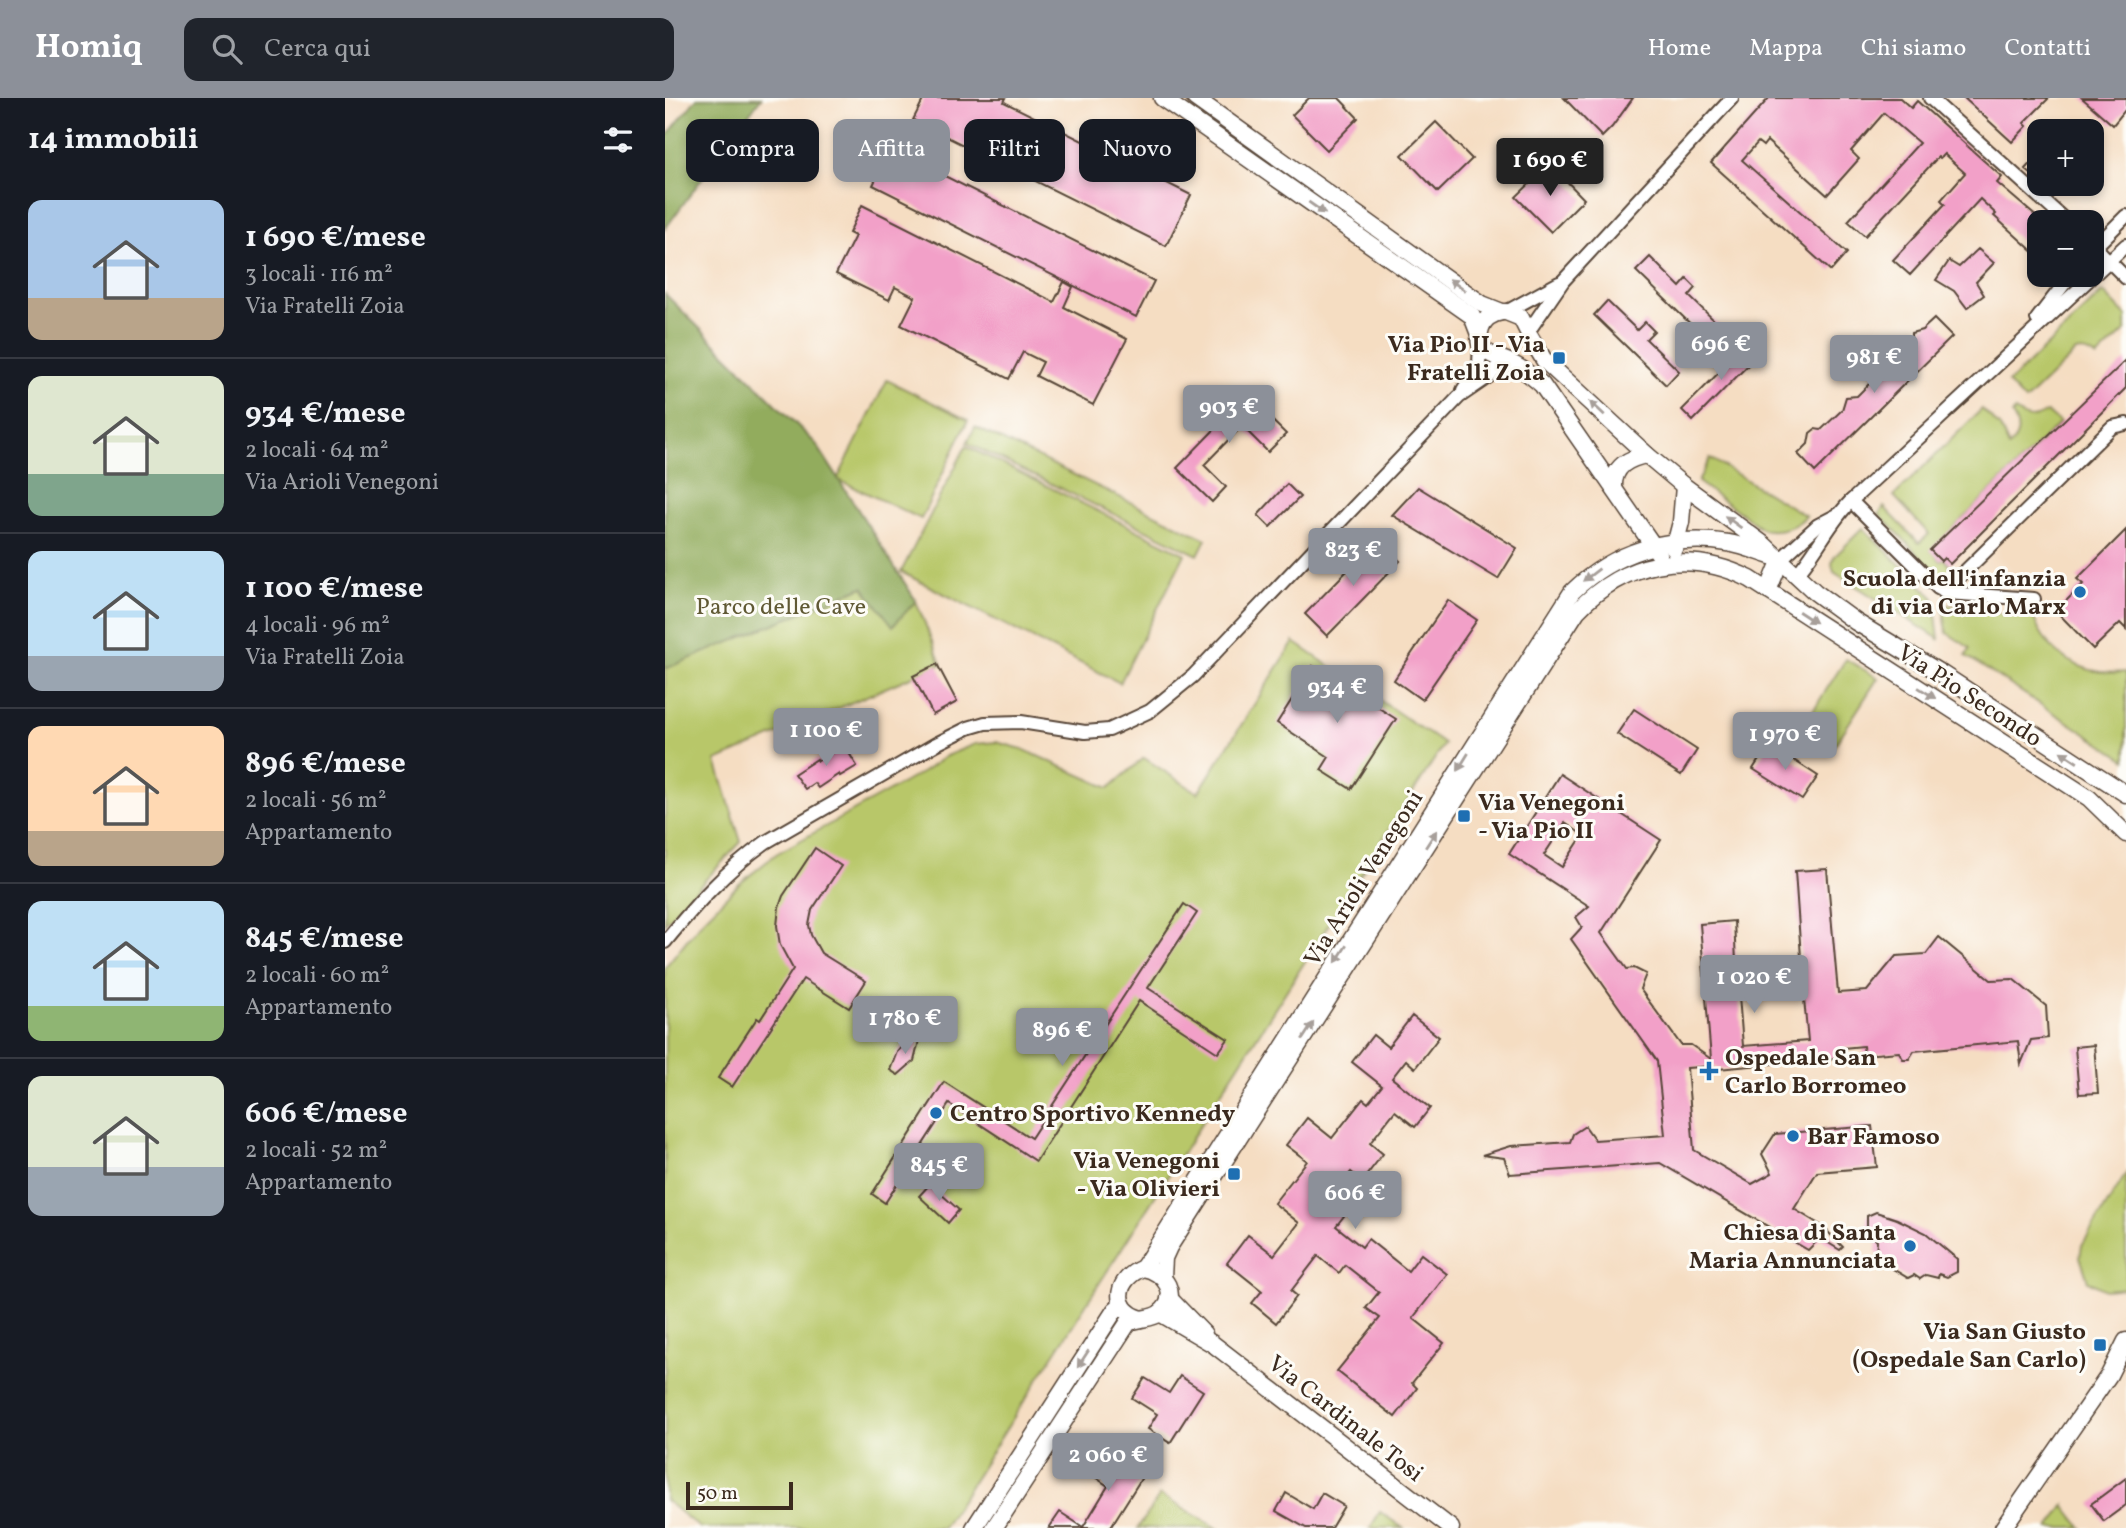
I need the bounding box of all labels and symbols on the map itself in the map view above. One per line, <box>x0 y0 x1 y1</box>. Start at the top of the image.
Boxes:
pin: 1 690 € <box>1485 139 1615 198</box>
one-way arrow <box>1308 201 1326 215</box>
one-way arrow <box>1448 278 1466 292</box>
pin: 696 € <box>1672 322 1770 382</box>
place label: Via Pio II - Via Fratelli Zoia <box>1388 329 1545 391</box>
pin: 981 € <box>1825 336 1923 395</box>
marker: Via Pio II - Via Fratelli Zoia <box>1551 350 1567 366</box>
pin: 903 € <box>1180 386 1278 445</box>
one-way arrow <box>1589 401 1606 417</box>
one-way arrow <box>1724 515 1742 529</box>
pin: 823 € <box>1304 528 1402 588</box>
place label: Scuola dell'infanzia di via Carlo Marx <box>1843 563 2066 625</box>
one-way arrow <box>1582 568 1600 582</box>
marker: Scuola dell'infanzia di via Carlo Marx <box>2072 584 2088 600</box>
park label: Parco delle Cave <box>696 591 866 625</box>
one-way arrow <box>1797 610 1816 623</box>
street label: Via Pio Secondo <box>1890 637 2048 756</box>
pin: 934 € <box>1288 666 1386 725</box>
one-way arrow <box>1917 687 1937 700</box>
pin: 1 100 € <box>761 708 891 768</box>
pin: 1 970 € <box>1720 712 1850 772</box>
one-way arrow <box>2059 750 2079 763</box>
one-way arrow <box>1457 752 1470 772</box>
street label: Via Arioli Venegoni <box>1297 784 1433 974</box>
place label: Via Venegoni - Via Pio II <box>1478 787 1625 849</box>
marker: Via Venegoni - Via Pio II <box>1456 808 1472 824</box>
one-way arrow <box>1425 830 1438 849</box>
one-way arrow <box>1335 944 1348 964</box>
pin: 1 020 € <box>1689 956 1819 1015</box>
pin: 1 780 € <box>840 996 970 1056</box>
pin: 896 € <box>1013 1009 1111 1068</box>
one-way arrow <box>1302 1021 1315 1040</box>
place label: Ospedale San Carlo Borromeo <box>1725 1042 1907 1104</box>
marker: Ospedale San Carlo Borromeo <box>1699 1061 1719 1081</box>
place label: Centro Sportivo Kennedy <box>950 1098 1236 1132</box>
marker: Centro Sportivo Kennedy <box>928 1105 944 1121</box>
place label: Bar Famoso <box>1807 1121 1940 1155</box>
marker: Bar Famoso <box>1785 1128 1801 1144</box>
pin: 845 € <box>890 1144 988 1203</box>
place label: Via Venegoni - Via Olivieri <box>1073 1145 1220 1207</box>
marker: Via Venegoni - Via Olivieri <box>1226 1166 1242 1182</box>
pin: 606 € <box>1306 1172 1404 1231</box>
place label: Chiesa di Santa Maria Annunciata <box>1689 1217 1896 1279</box>
marker: Chiesa di Santa Maria Annunciata <box>1902 1238 1918 1254</box>
place label: Via San Giusto (Ospedale San Carlo) <box>1852 1316 2086 1378</box>
marker: Via San Giusto (Ospedale San Carlo) <box>2092 1337 2108 1353</box>
street label: Via Cardinale Tosi <box>1260 1348 1430 1491</box>
one-way arrow <box>1076 1350 1089 1369</box>
pin: 2 060 € <box>1043 1434 1173 1493</box>
scale bar <box>686 1479 793 1511</box>

